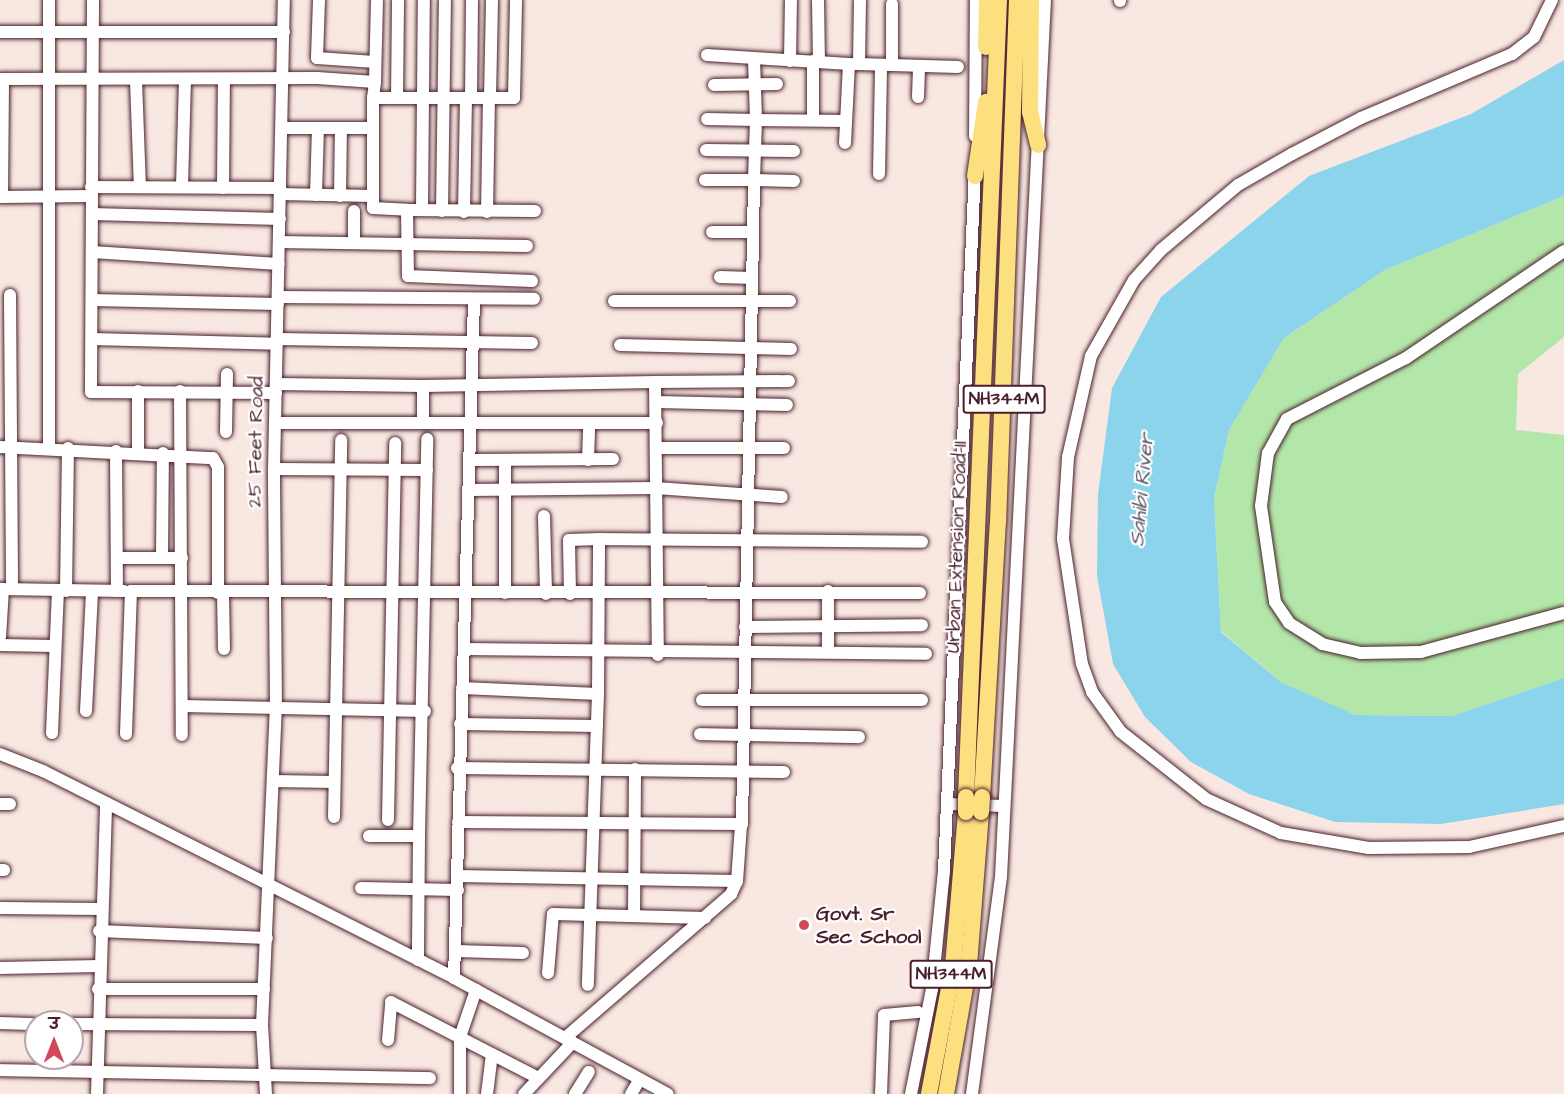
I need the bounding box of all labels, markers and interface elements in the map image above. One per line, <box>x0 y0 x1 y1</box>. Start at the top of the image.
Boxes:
street label: 25 Feet Road <box>243 376 269 508</box>
road number: NH344M <box>962 384 1046 414</box>
water label: Sahibi River <box>1125 433 1159 547</box>
street label: Urban Extension Road-II <box>941 440 973 654</box>
place label: Govt. Sr Sec School <box>816 902 921 949</box>
marker: Govt. Sr Sec School <box>797 918 811 932</box>
road number: NH344M <box>909 959 993 989</box>
north arrow <box>24 1010 84 1070</box>
text: उ <box>49 1013 59 1035</box>

